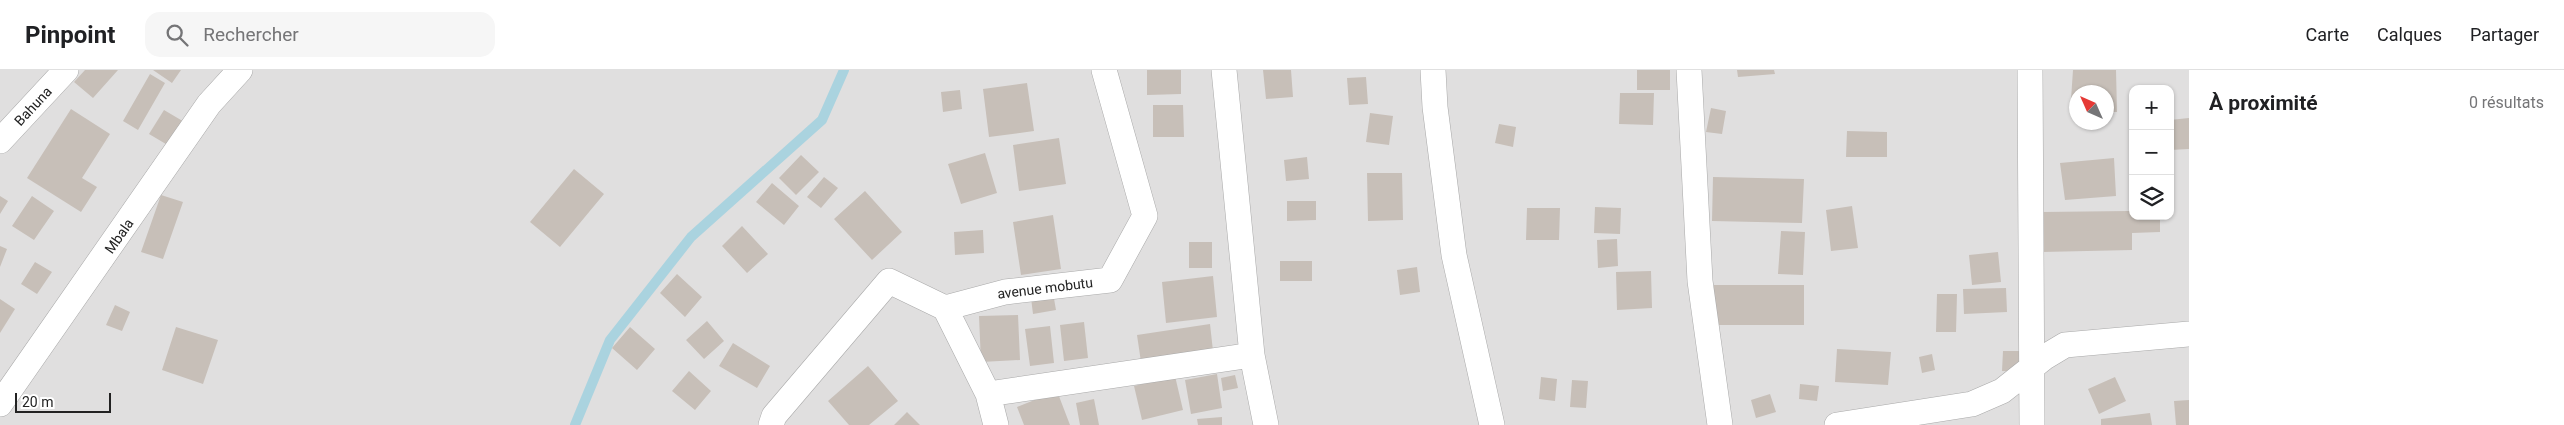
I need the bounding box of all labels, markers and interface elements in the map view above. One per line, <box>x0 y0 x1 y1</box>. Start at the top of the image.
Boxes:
search box <box>145 12 495 57</box>
text: Pinpoint <box>25 21 115 49</box>
icon: search <box>163 21 191 49</box>
text: Rechercher <box>203 23 299 46</box>
text: Carte <box>2306 24 2349 45</box>
text: Calques <box>2377 24 2442 45</box>
text: Partager <box>2470 24 2539 45</box>
street label: Bahuna <box>11 83 55 129</box>
north arrow <box>2069 85 2114 130</box>
map controls <box>2129 85 2174 220</box>
button: + <box>2129 85 2174 130</box>
text: À proximité <box>2209 91 2318 115</box>
text: 0 résultats <box>2469 93 2544 112</box>
button: − <box>2129 130 2174 175</box>
button: layers <box>2129 175 2174 220</box>
street label: Mbala <box>101 216 137 256</box>
street label: avenue mobutu <box>996 274 1094 302</box>
scale bar <box>15 390 111 413</box>
text: 20 m <box>22 394 54 410</box>

